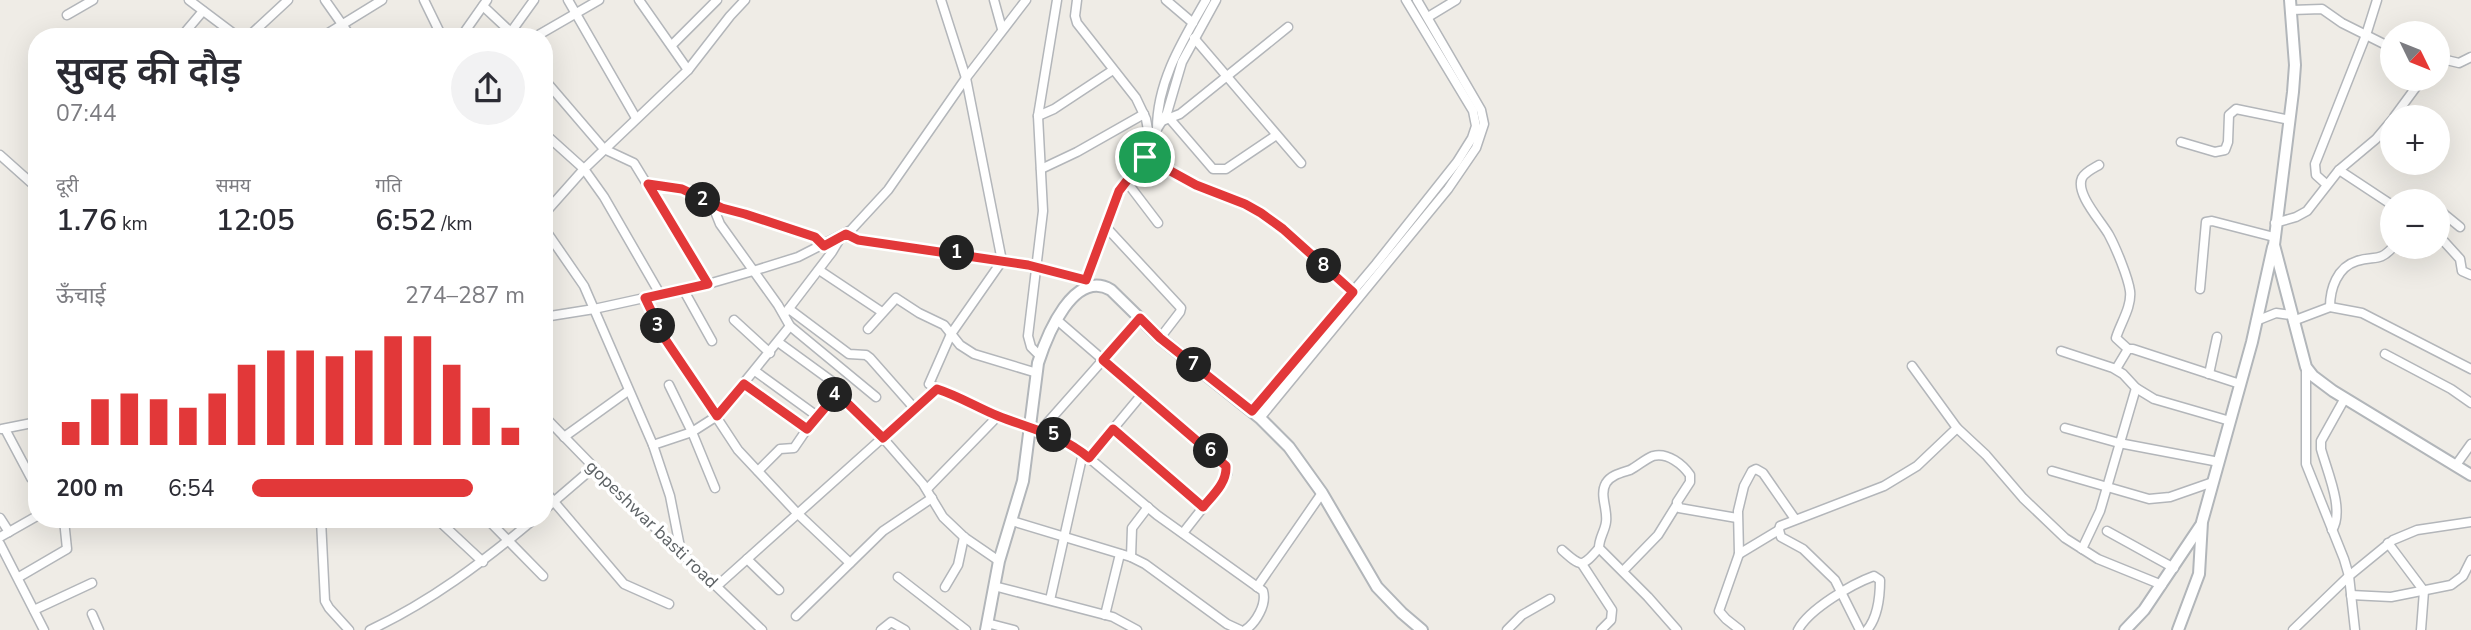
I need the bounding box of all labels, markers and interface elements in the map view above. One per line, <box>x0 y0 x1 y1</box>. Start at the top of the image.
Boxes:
north arrow <box>2380 21 2450 91</box>
map controls <box>2380 21 2450 259</box>
text: सुबह की दौड़ <box>56 46 241 97</box>
button: share <box>451 51 525 125</box>
text: 07:44 <box>56 98 116 129</box>
button: + <box>2380 105 2450 175</box>
pin <box>1115 127 1175 187</box>
icon: arrive <box>1126 138 1164 176</box>
text: दूरी <box>56 173 79 199</box>
text: समय <box>216 173 251 199</box>
text: गति <box>375 173 402 199</box>
pin: 2 <box>686 182 720 218</box>
text: 2 <box>697 186 708 212</box>
button: − <box>2380 189 2450 259</box>
text: 1.76 <box>56 200 117 241</box>
text: 12:05 <box>216 200 295 241</box>
text: 6:52 <box>375 200 436 241</box>
text: km <box>117 211 148 237</box>
text: /km <box>436 211 472 237</box>
pin: 1 <box>940 236 974 270</box>
text: 1 <box>951 239 962 265</box>
pin: 8 <box>1306 248 1342 284</box>
text: 8 <box>1318 252 1329 278</box>
text: ऊँचाई <box>56 280 106 311</box>
text: 274–287 m <box>405 280 525 311</box>
pin: 3 <box>640 308 676 344</box>
text: 3 <box>652 312 663 338</box>
pin: 7 <box>1176 348 1212 382</box>
text: 7 <box>1188 351 1199 377</box>
pin: 4 <box>818 378 852 412</box>
text: 4 <box>829 381 840 407</box>
pin: 5 <box>1036 418 1072 452</box>
text: 5 <box>1048 421 1059 447</box>
pin: 6 <box>1194 434 1228 468</box>
text: 6 <box>1205 437 1216 463</box>
street label: gopeshwar basti road <box>581 455 723 593</box>
text: 200 m <box>56 473 124 504</box>
text: 6:54 <box>168 473 215 504</box>

